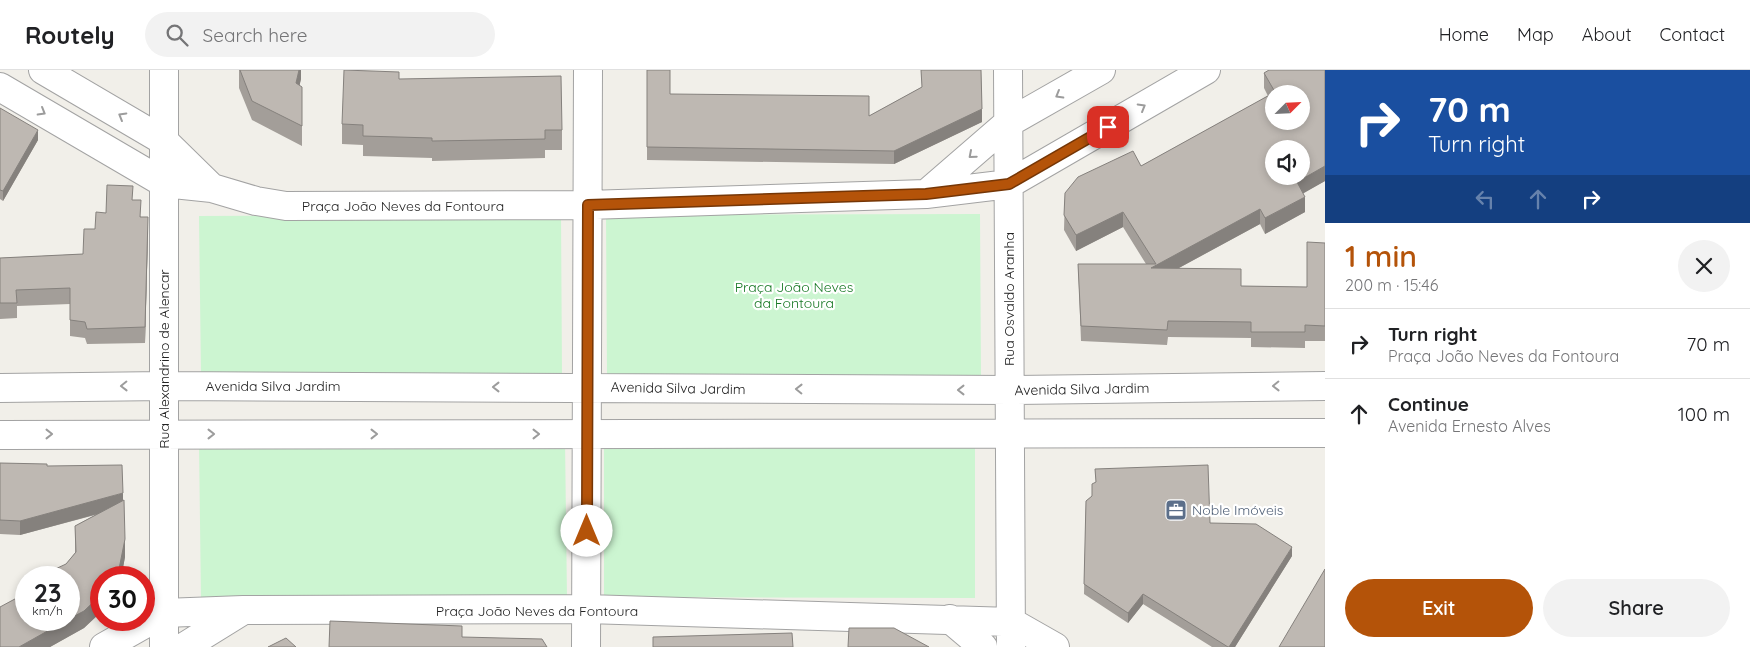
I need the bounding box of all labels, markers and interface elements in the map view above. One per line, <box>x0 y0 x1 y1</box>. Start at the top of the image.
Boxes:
search box <box>145 12 495 57</box>
text: Routely <box>25 20 115 50</box>
icon: search <box>163 21 191 49</box>
text: Search here <box>203 23 307 47</box>
text: Home <box>1439 23 1489 46</box>
text: Map <box>1517 23 1554 46</box>
text: About <box>1582 23 1632 46</box>
text: Contact <box>1660 23 1725 46</box>
north arrow <box>1265 85 1310 130</box>
map controls <box>1265 85 1310 185</box>
text: 70 m <box>1428 87 1511 131</box>
one-way arrow <box>1055 88 1064 98</box>
icon: right <box>1345 90 1410 155</box>
one-way arrow <box>1137 103 1146 113</box>
one-way arrow <box>37 106 46 116</box>
pin <box>1087 106 1129 148</box>
one-way arrow <box>118 113 127 123</box>
icon: arrive <box>1094 113 1122 141</box>
text: Turn right <box>1428 130 1525 158</box>
button: sound <box>1265 140 1310 185</box>
one-way arrow <box>968 149 977 158</box>
icon: left <box>1471 185 1499 213</box>
icon: ahead <box>1524 185 1552 213</box>
icon: right <box>1577 185 1605 213</box>
street label: Praça João Neves da Fontoura <box>302 197 504 215</box>
street label: Rua Osvaldo Aranha <box>1000 232 1018 366</box>
text: 1 min <box>1345 237 1417 275</box>
button: close <box>1678 240 1730 292</box>
street label: Rua Alexandrino de Alencar <box>155 269 173 449</box>
text: 200 m · 15:46 <box>1345 275 1438 295</box>
park label: Praça João Neves da Fontoura <box>735 278 853 312</box>
text: Turn right <box>1388 322 1477 346</box>
icon: right <box>1345 330 1373 358</box>
text: 70 m <box>1686 332 1730 356</box>
text: Praça João Neves da Fontoura <box>1388 346 1619 366</box>
street label: Avenida Silva Jardim <box>205 377 341 395</box>
street label: Avenida Silva Jardim <box>610 378 746 398</box>
street label: Avenida Silva Jardim <box>1014 379 1150 399</box>
one-way arrow <box>119 381 127 392</box>
one-way arrow <box>1272 381 1280 391</box>
one-way arrow <box>492 382 500 392</box>
one-way arrow <box>794 384 802 394</box>
one-way arrow <box>957 385 964 395</box>
text: Continue <box>1388 392 1469 416</box>
icon: ahead <box>1345 400 1373 428</box>
text: 100 m <box>1678 402 1730 426</box>
text: Avenida Ernesto Alves <box>1388 416 1551 436</box>
one-way arrow <box>45 429 53 439</box>
one-way arrow <box>208 429 215 439</box>
one-way arrow <box>370 429 378 439</box>
one-way arrow <box>532 429 540 439</box>
office icon: Noble Imóveis <box>1164 498 1188 522</box>
place label: Noble Imóveis <box>1192 501 1283 519</box>
position arrow <box>560 504 612 556</box>
speed limit sign: 30 <box>90 566 155 631</box>
text: 23 <box>34 577 61 608</box>
button: Exit <box>1345 579 1533 637</box>
button: Share <box>1543 579 1730 637</box>
street label: Praça João Neves da Fontoura <box>436 602 638 620</box>
text: km/h <box>32 603 63 618</box>

